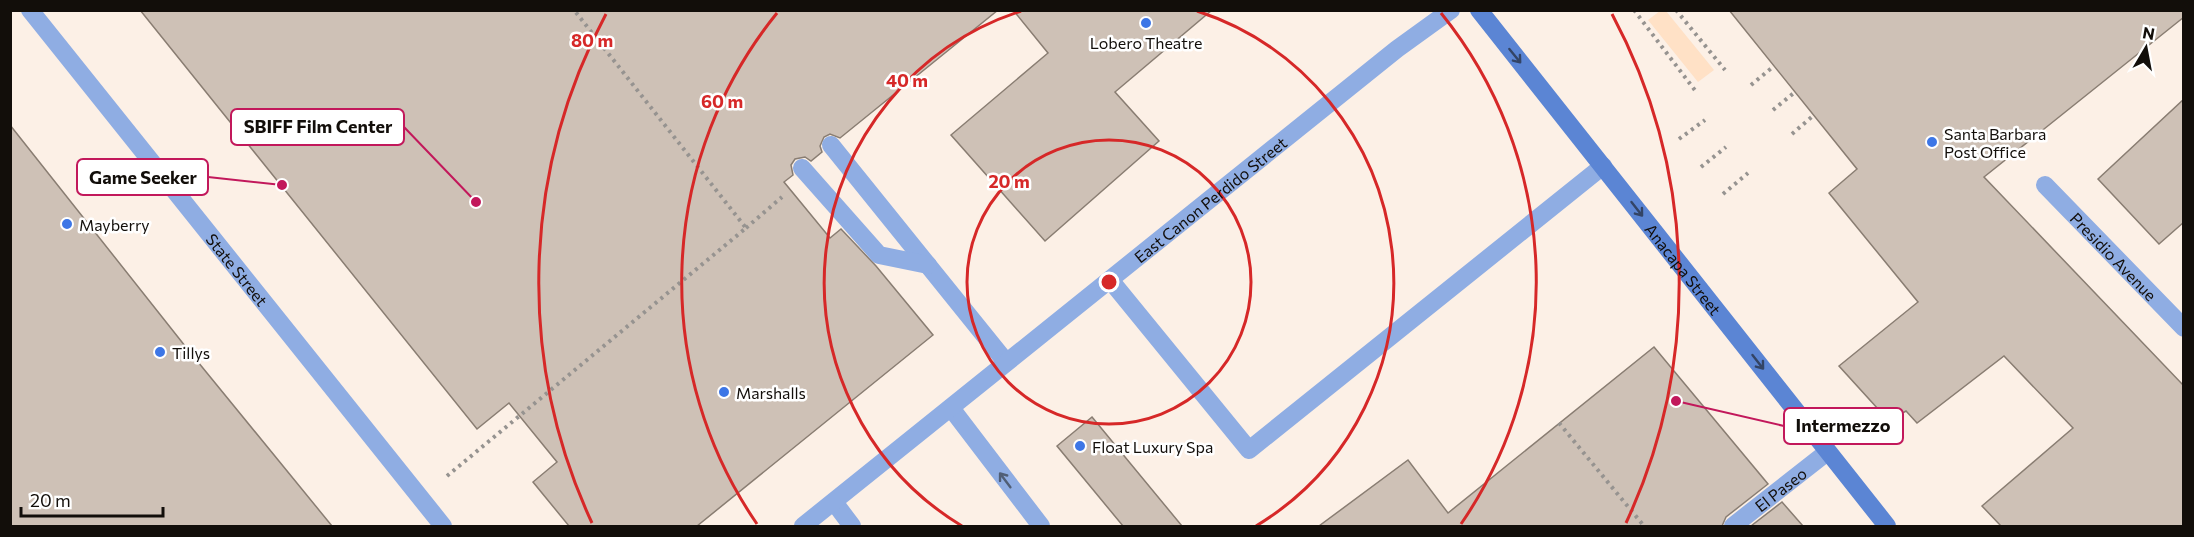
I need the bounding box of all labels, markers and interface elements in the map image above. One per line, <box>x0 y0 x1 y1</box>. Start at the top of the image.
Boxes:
marker: Lobero Theatre <box>1139 16 1153 30</box>
north arrow <box>2116 18 2176 78</box>
text: N <box>2141 22 2156 43</box>
text: 80 m <box>571 29 613 51</box>
place label: Lobero Theatre <box>1090 33 1202 52</box>
one-way arrow <box>1509 48 1522 64</box>
text: 40 m <box>886 69 928 91</box>
text: 60 m <box>701 90 743 112</box>
callout: SBIFF Film Center <box>231 109 404 145</box>
text: SBIFF Film Center <box>244 115 393 137</box>
place label: Santa Barbara Post Office <box>1944 124 2046 161</box>
street label: East Canon Perdido Street <box>1130 132 1290 266</box>
marker: Santa Barbara Post Office <box>1925 135 1939 149</box>
callout: Game Seeker <box>77 159 208 195</box>
text: Game Seeker <box>89 166 197 188</box>
text: 20 m <box>988 170 1030 192</box>
one-way arrow <box>1630 200 1643 216</box>
street label: Presidio Avenue <box>2067 208 2161 304</box>
place label: Mayberry <box>79 215 150 234</box>
marker: Mayberry <box>60 217 74 231</box>
street label: Anacapa Street <box>1642 219 1726 319</box>
street label: State Street <box>203 229 272 310</box>
centre of rings <box>1099 272 1119 292</box>
place label: Tillys <box>172 343 210 362</box>
marker: Tillys <box>153 345 167 359</box>
one-way arrow <box>1752 353 1765 369</box>
place label: Marshalls <box>736 383 806 402</box>
marker: Marshalls <box>717 385 731 399</box>
callout: Intermezzo <box>1784 408 1903 444</box>
text: Intermezzo <box>1796 414 1891 436</box>
place label: Float Luxury Spa <box>1092 437 1213 456</box>
marker: Float Luxury Spa <box>1073 439 1087 453</box>
street label: El Paseo <box>1751 463 1810 515</box>
one-way arrow <box>999 472 1012 488</box>
scale bar <box>21 480 164 518</box>
text: 20 m <box>30 489 71 511</box>

